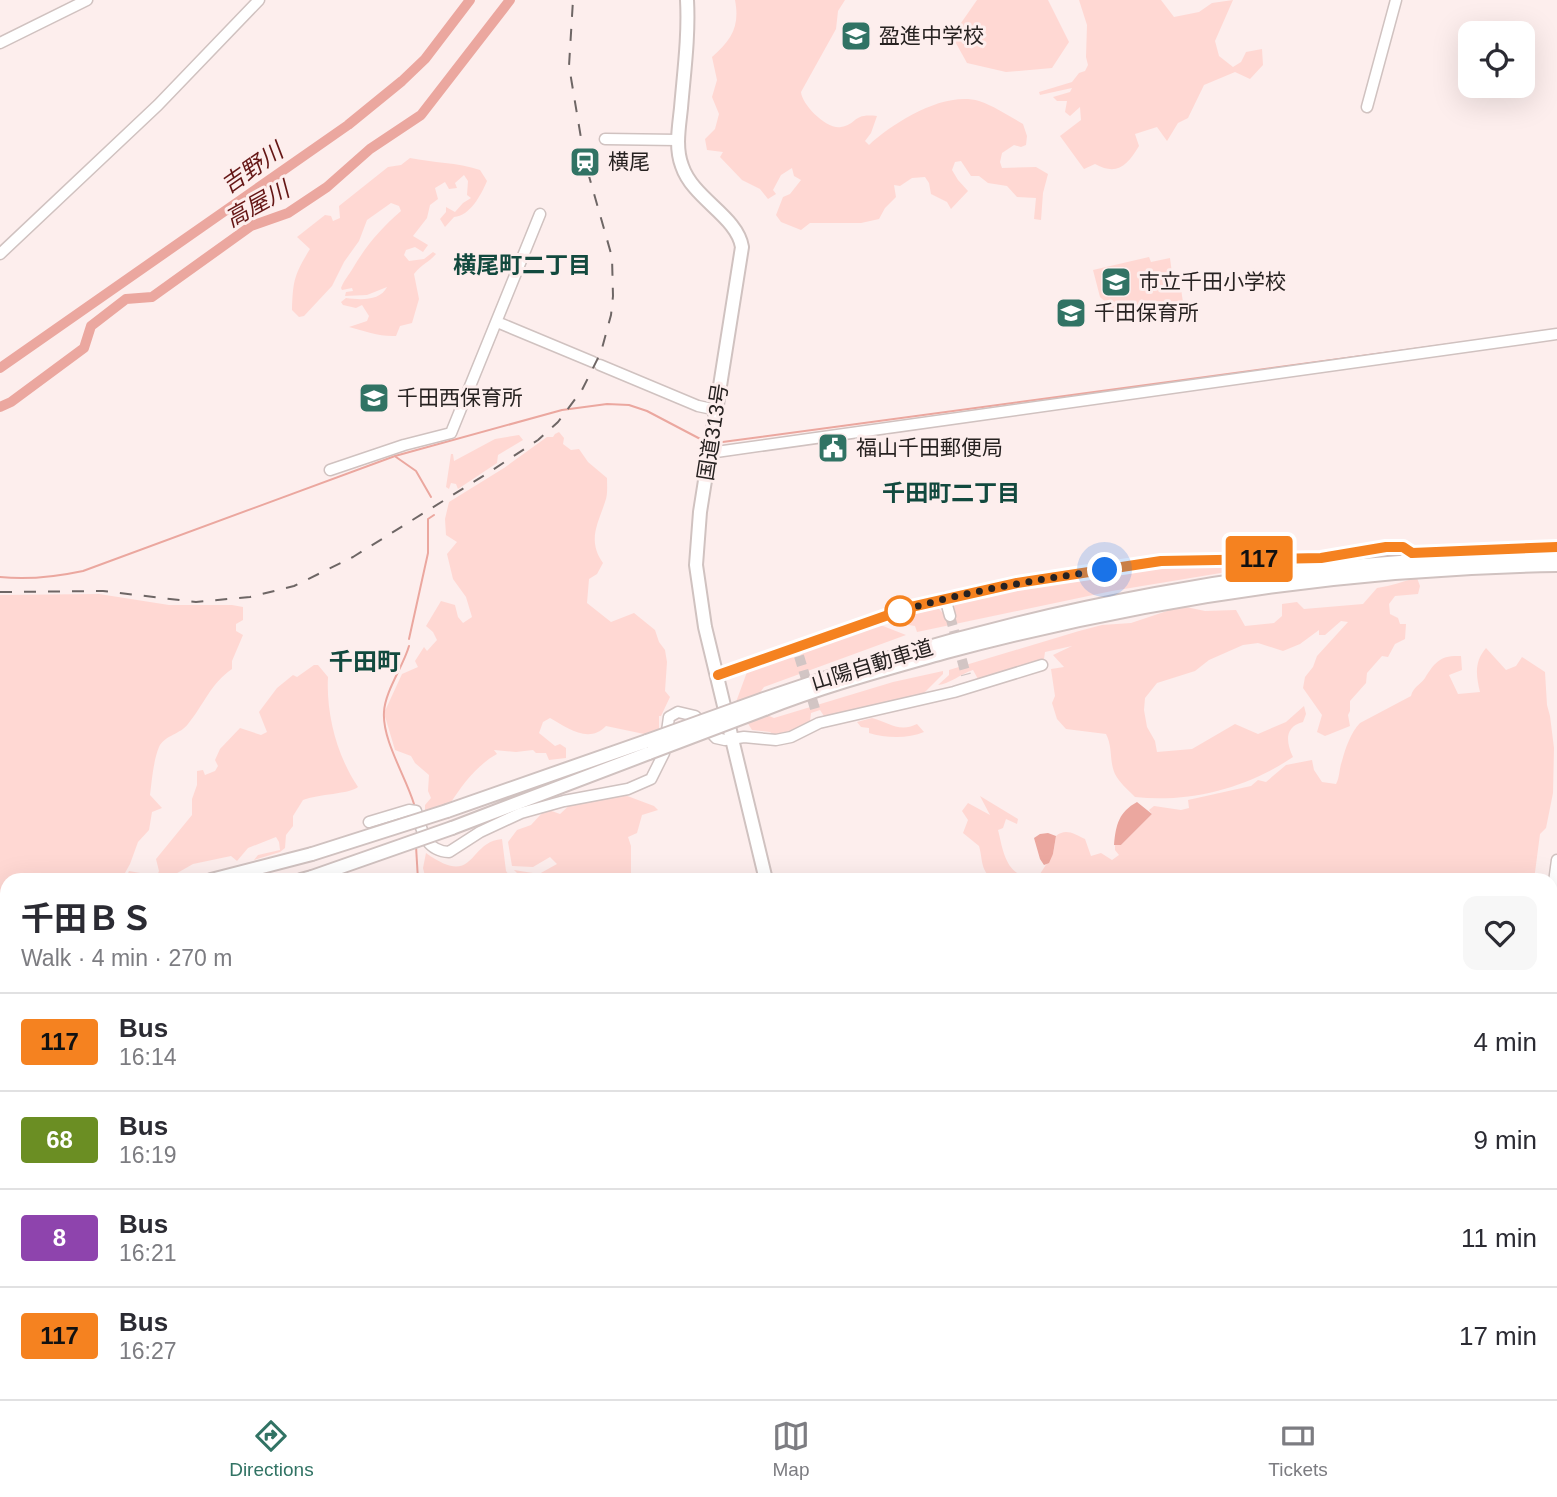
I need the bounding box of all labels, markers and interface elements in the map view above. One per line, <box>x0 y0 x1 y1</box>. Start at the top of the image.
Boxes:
school or university icon: 盈進中学校 <box>839 19 873 53</box>
map controls <box>1458 21 1535 98</box>
button: locate <box>1458 21 1535 98</box>
place label: 盈進中学校 <box>879 24 984 47</box>
water label: 吉野川 <box>216 136 290 198</box>
station icon: 横尾 <box>568 145 602 179</box>
place label: 横尾 <box>608 150 650 173</box>
water label: 高屋川 <box>221 174 296 232</box>
district label: 横尾町二丁目 <box>453 252 591 278</box>
school or university icon: 市立千田小学校 <box>1099 265 1133 299</box>
place label: 市立千田小学校 <box>1139 270 1286 293</box>
school or university icon: 千田保育所 <box>1054 296 1088 330</box>
place label: 千田保育所 <box>1094 301 1199 324</box>
school or university icon: 千田西保育所 <box>357 381 391 415</box>
street label: 国道313号 <box>693 382 732 482</box>
place label: 千田西保育所 <box>397 386 523 409</box>
public building icon: 福山千田郵便局 <box>816 431 850 465</box>
place label: 福山千田郵便局 <box>856 436 1003 459</box>
district label: 千田町二丁目 <box>882 480 1020 506</box>
line badge: 117 <box>1219 536 1299 582</box>
text: 117 <box>1240 545 1278 572</box>
your location <box>1087 552 1122 587</box>
unlabelled marker <box>885 596 915 626</box>
street label: 山陽自動車道 <box>808 635 935 694</box>
district label: 千田町 <box>329 648 401 675</box>
button: heart <box>1463 896 1537 970</box>
text: 千田ＢＳ <box>21 900 153 937</box>
text: Walk · 4 min · 270 m <box>21 945 232 971</box>
text: Bus <box>119 1013 168 1043</box>
text: 4 min <box>1473 1027 1537 1057</box>
text: 117 <box>40 1028 79 1055</box>
text: 16:14 <box>119 1044 177 1070</box>
text: Bus <box>119 1111 168 1141</box>
text: 9 min <box>1473 1125 1537 1155</box>
text: 68 <box>46 1126 73 1153</box>
text: 16:19 <box>119 1142 177 1168</box>
text: Bus <box>119 1209 168 1239</box>
text: 11 min <box>1461 1223 1537 1253</box>
text: 8 <box>53 1224 66 1251</box>
text: 16:21 <box>119 1240 177 1266</box>
text: Bus <box>119 1307 168 1337</box>
text: 17 min <box>1459 1321 1537 1351</box>
text: 117 <box>40 1322 79 1349</box>
text: 16:27 <box>119 1338 177 1364</box>
tab: Directions <box>229 1417 314 1481</box>
tab: Map <box>772 1417 810 1481</box>
tab: Tickets <box>1268 1417 1328 1481</box>

